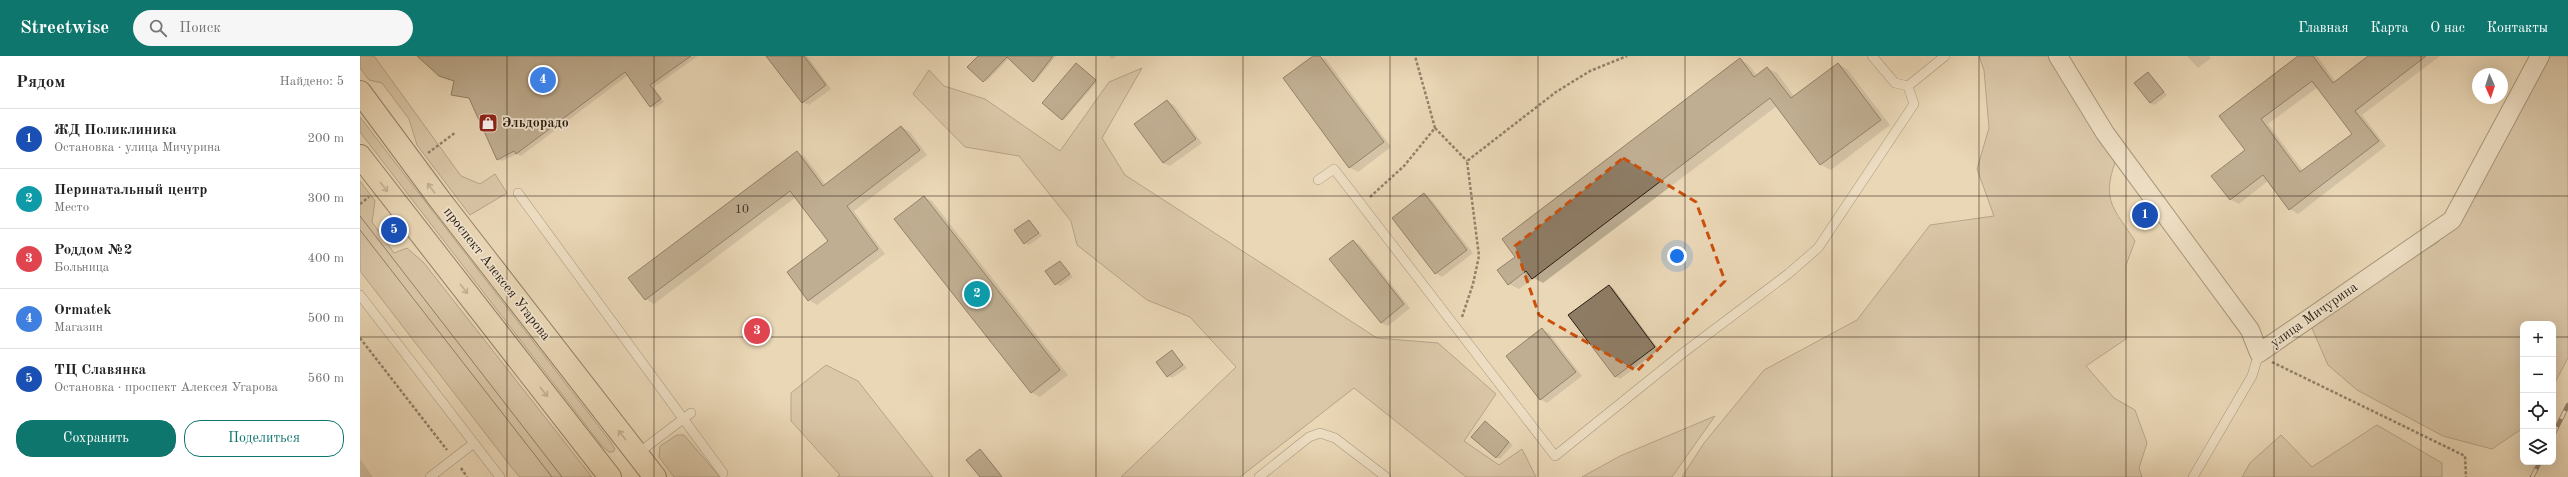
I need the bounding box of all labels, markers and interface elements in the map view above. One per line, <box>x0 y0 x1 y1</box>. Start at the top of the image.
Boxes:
search box <box>133 10 413 46</box>
icon: search <box>147 17 169 39</box>
text: Streetwise <box>20 19 109 38</box>
text: Поиск <box>179 21 221 36</box>
text: Главная <box>2298 21 2348 35</box>
text: Карта <box>2370 21 2408 35</box>
text: О нас <box>2430 21 2465 35</box>
text: Контакты <box>2487 21 2548 35</box>
pin: 4 <box>530 65 556 95</box>
north arrow <box>2472 68 2508 104</box>
text: Рядом <box>16 74 65 91</box>
text: Найдено: 5 <box>280 75 344 88</box>
shop icon: Эльдорадо <box>477 112 499 134</box>
place label: Эльдорадо <box>502 116 569 130</box>
text: ЖД Поликлиника <box>54 123 177 138</box>
text: 1 <box>25 132 33 145</box>
text: 200 m <box>307 132 344 145</box>
text: Остановка · улица Мичурина <box>54 141 220 154</box>
one-way arrow <box>379 181 388 192</box>
text: Перинатальный центр <box>54 183 207 198</box>
one-way arrow <box>427 183 436 194</box>
text: 2 <box>25 192 33 205</box>
text: 300 m <box>307 192 344 205</box>
pin: 1 <box>2132 200 2158 230</box>
text: Место <box>54 201 89 214</box>
house number: 10 <box>735 204 749 216</box>
street label: проспект Алексея Угарова <box>441 205 553 343</box>
pin: 5 <box>381 215 407 245</box>
text: Роддом №2 <box>54 243 132 258</box>
your location <box>1667 246 1687 266</box>
text: 3 <box>25 252 33 265</box>
text: 400 m <box>307 252 344 265</box>
text: Больница <box>54 261 109 274</box>
pin: 2 <box>964 279 990 309</box>
street label: улица Мичурина <box>2268 280 2360 350</box>
one-way arrow <box>459 284 468 295</box>
text: Ormatek <box>54 303 112 318</box>
text: 4 <box>25 312 33 325</box>
text: 500 m <box>307 312 344 325</box>
pin: 3 <box>744 316 770 346</box>
text: Магазин <box>54 321 103 334</box>
map controls <box>2520 321 2556 465</box>
button: + <box>2520 321 2556 357</box>
button: − <box>2520 357 2556 393</box>
text: ТЦ Славянка <box>54 363 146 378</box>
text: 5 <box>25 372 33 385</box>
text: 560 m <box>307 372 344 385</box>
text: Остановка · проспект Алексея Угарова <box>54 381 278 394</box>
one-way arrow <box>539 386 548 397</box>
button: locate <box>2520 393 2556 429</box>
button: Сохранить <box>16 420 176 457</box>
button: Поделиться <box>184 420 344 457</box>
button: layers <box>2520 429 2556 465</box>
one-way arrow <box>618 430 627 441</box>

